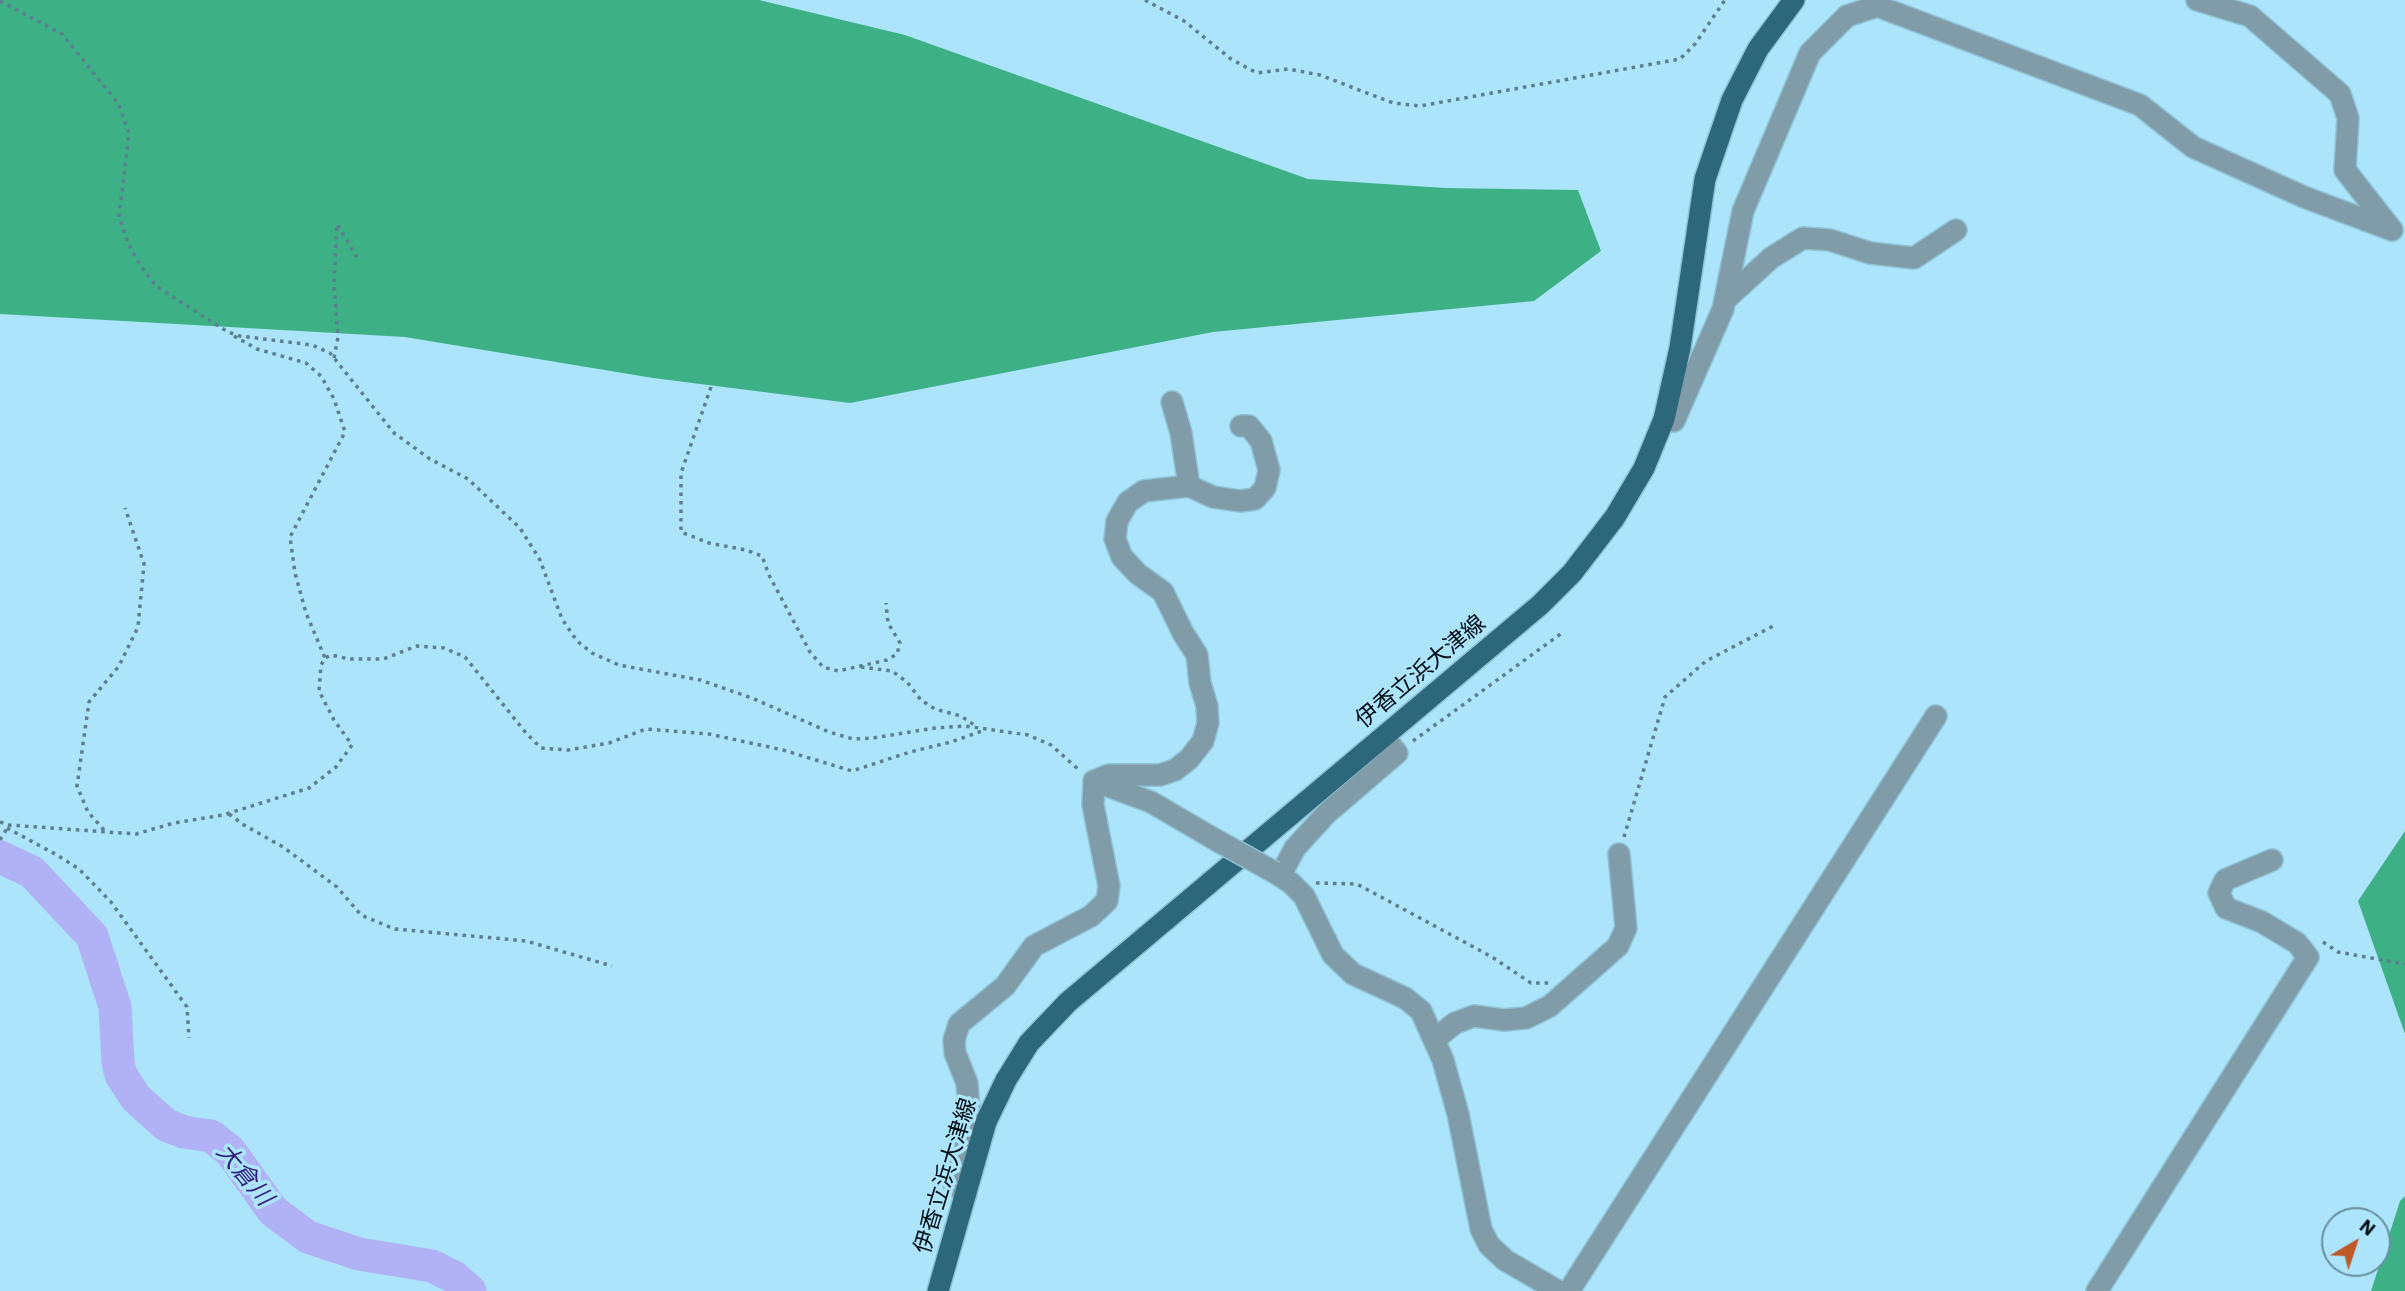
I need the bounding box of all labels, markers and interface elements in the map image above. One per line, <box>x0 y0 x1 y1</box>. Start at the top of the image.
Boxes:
street label: 伊香立浜大津線 <box>1350 610 1492 734</box>
street label: 伊香立浜大津線 <box>909 1095 983 1257</box>
water label: 大倉川 <box>210 1138 278 1212</box>
north arrow <box>2321 1207 2391 1277</box>
text: N <box>2355 1214 2381 1241</box>

